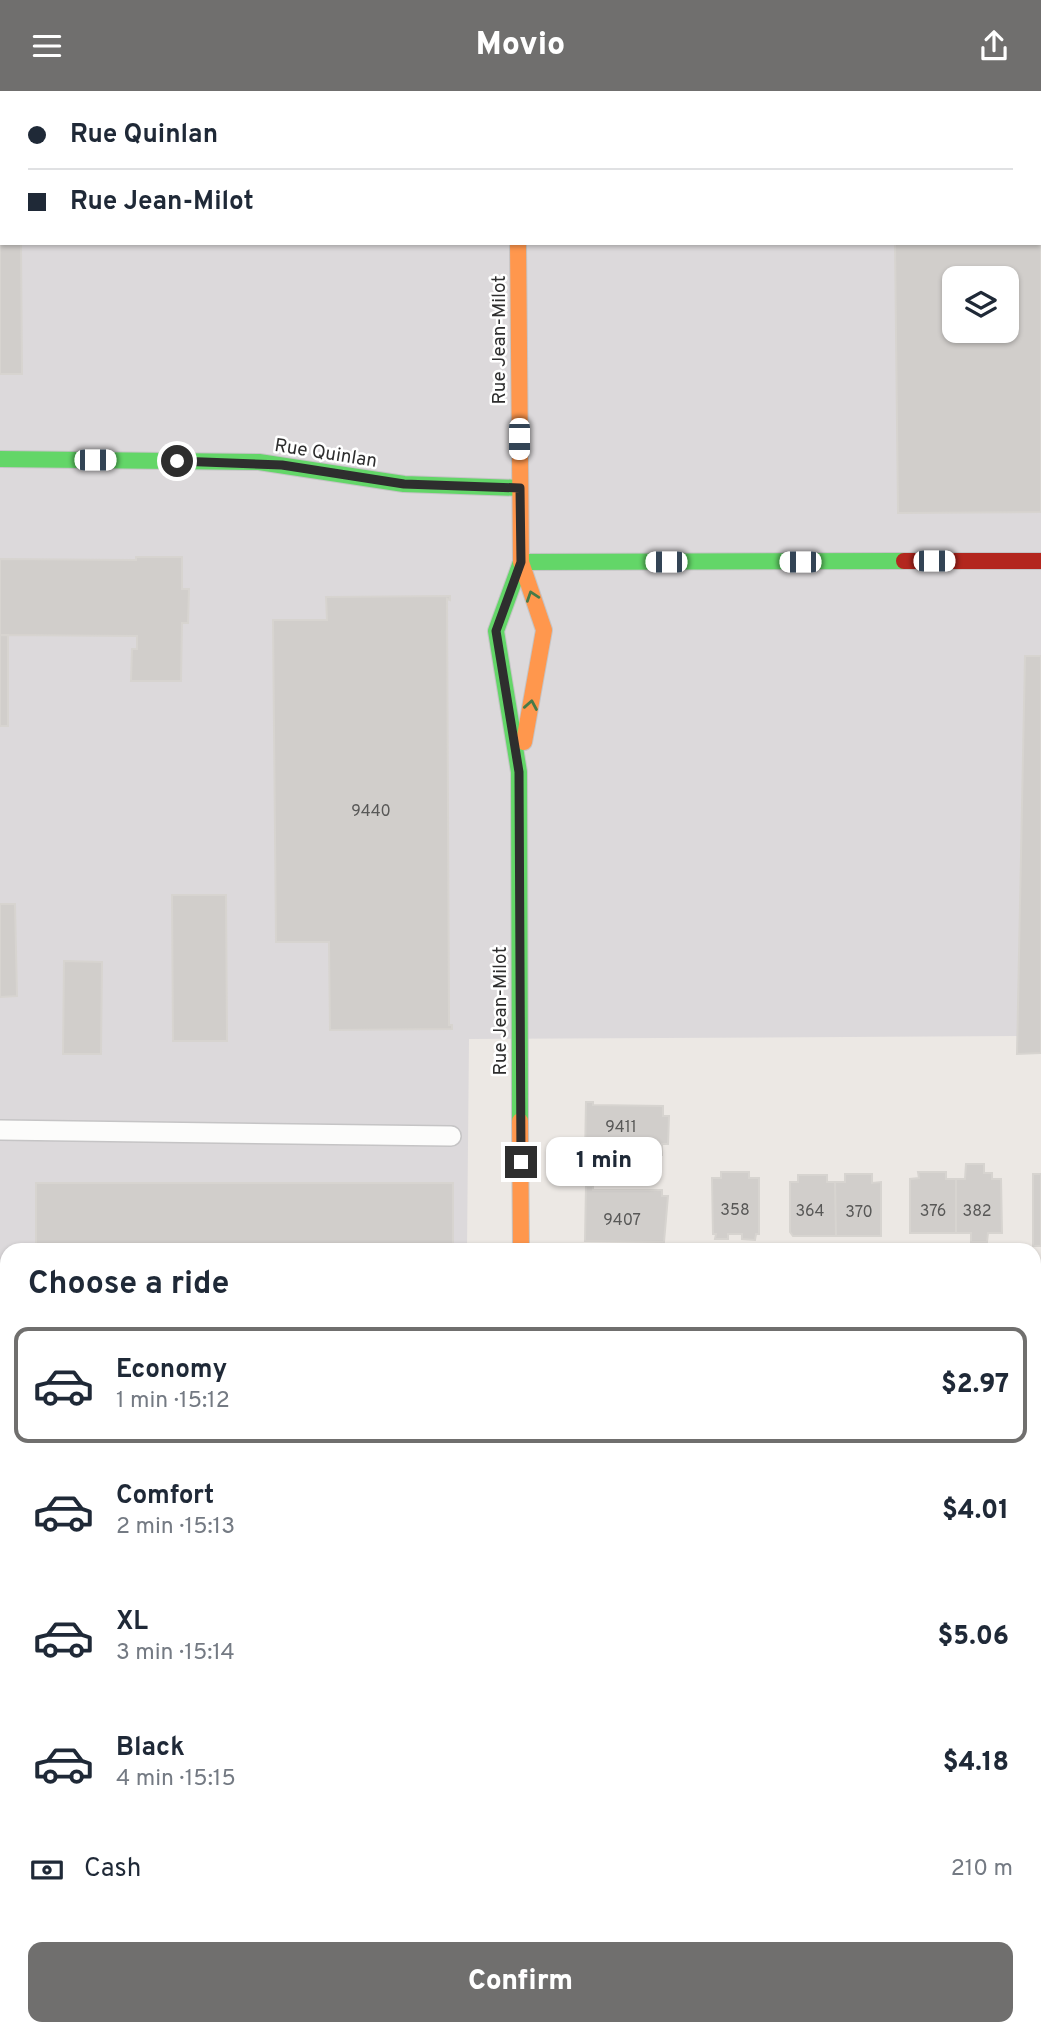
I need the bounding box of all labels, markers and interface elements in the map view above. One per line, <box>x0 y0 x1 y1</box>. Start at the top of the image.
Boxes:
text: Movio <box>476 26 565 66</box>
icon: menu <box>28 27 66 65</box>
icon: share <box>975 27 1013 65</box>
text: Rue Quinlan <box>70 119 218 152</box>
text: Rue Jean-Milot <box>70 186 254 219</box>
map controls <box>942 266 1019 343</box>
button: layers <box>942 266 1019 343</box>
street label: Rue Jean-Milot <box>488 275 512 405</box>
car <box>509 418 530 460</box>
street label: Rue Quinlan <box>273 434 379 474</box>
route start <box>161 445 193 477</box>
car <box>75 450 117 471</box>
car <box>914 551 956 572</box>
car <box>646 552 688 573</box>
car <box>780 552 822 573</box>
one-way arrow <box>526 590 540 603</box>
one-way arrow <box>523 699 538 711</box>
house number: 9440 <box>351 802 391 822</box>
street label: Rue Jean-Milot <box>489 946 513 1076</box>
house number: 9411 <box>605 1118 637 1138</box>
callout: 1 min <box>546 1137 661 1187</box>
route end <box>505 1146 537 1178</box>
text: 1 min <box>576 1147 632 1176</box>
house number: 358 <box>720 1201 750 1221</box>
house number: 364 <box>795 1202 825 1222</box>
house number: 376 <box>920 1202 946 1222</box>
house number: 382 <box>963 1202 991 1222</box>
house number: 370 <box>845 1203 873 1223</box>
house number: 9407 <box>603 1211 641 1231</box>
text: Choose a ride <box>28 1265 229 1305</box>
icon: car <box>32 1354 95 1417</box>
text: Economy <box>116 1354 227 1387</box>
text: $2.97 <box>941 1369 1009 1402</box>
text: 1 min · 15:12 <box>116 1387 230 1416</box>
icon: car <box>32 1480 95 1543</box>
text: Comfort <box>116 1480 214 1513</box>
text: $4.01 <box>942 1495 1009 1528</box>
text: 2 min · 15:13 <box>116 1513 235 1542</box>
icon: car <box>32 1606 95 1669</box>
text: XL <box>116 1606 148 1639</box>
text: $5.06 <box>938 1621 1009 1654</box>
text: 3 min · 15:14 <box>116 1639 235 1668</box>
icon: car <box>32 1732 95 1795</box>
text: Black <box>116 1732 185 1765</box>
text: $4.18 <box>943 1747 1009 1780</box>
text: 4 min · 15:15 <box>116 1765 236 1794</box>
icon: cash <box>28 1851 66 1889</box>
text: Cash <box>84 1853 141 1886</box>
text: 210 m <box>951 1855 1013 1884</box>
button: Confirm <box>28 1942 1013 2022</box>

